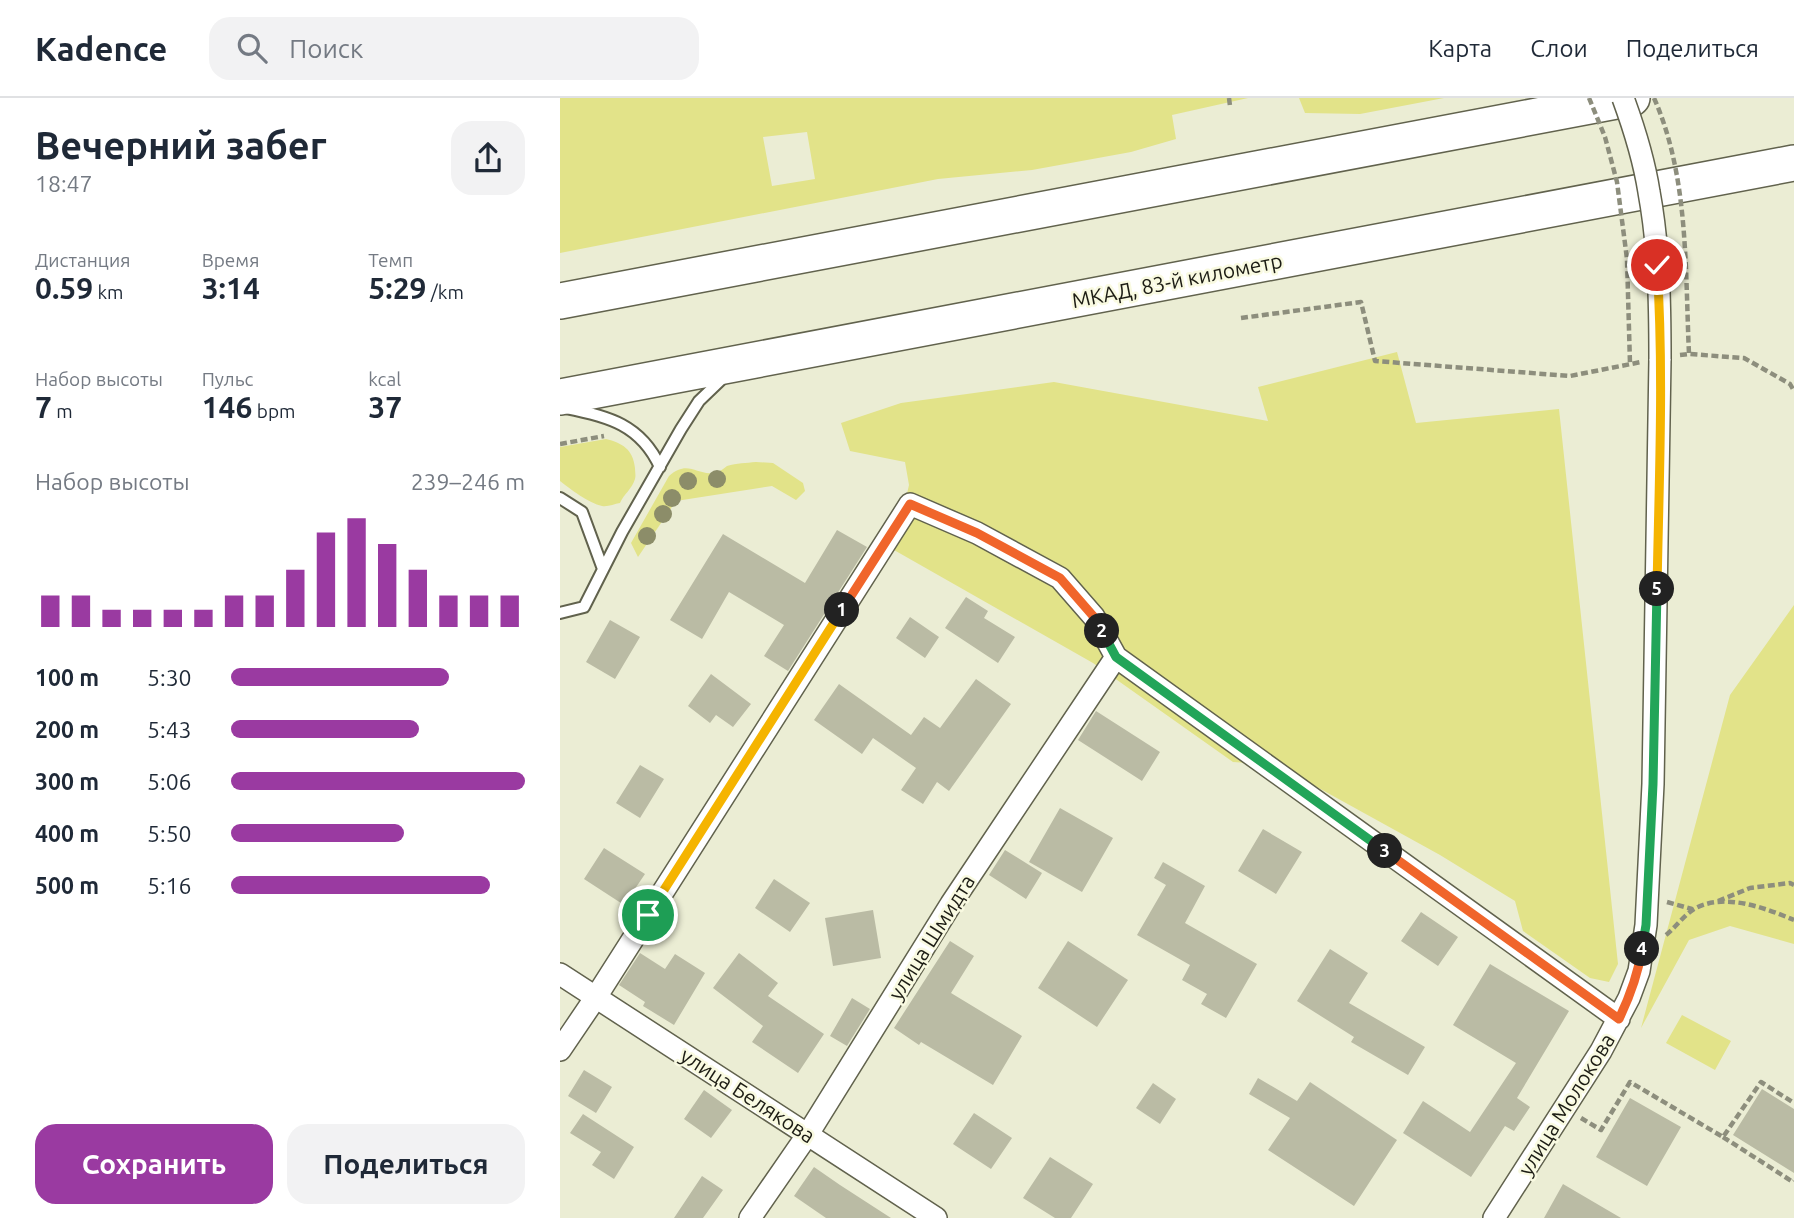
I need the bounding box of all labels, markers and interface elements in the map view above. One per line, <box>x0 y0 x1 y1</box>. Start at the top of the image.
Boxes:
search box <box>209 17 699 80</box>
icon: search <box>233 29 271 67</box>
text: Kadence <box>35 30 167 67</box>
text: Поиск <box>289 34 363 63</box>
text: Карта <box>1428 35 1492 62</box>
text: Слои <box>1530 35 1588 62</box>
text: Поделиться <box>1626 35 1759 62</box>
button: share <box>451 121 525 195</box>
text: Вечерний забег <box>35 124 327 166</box>
text: 18:47 <box>35 171 93 196</box>
pin <box>1627 235 1687 295</box>
icon: check <box>1638 246 1676 284</box>
street label: МКАД, 83-й километр <box>1070 248 1284 312</box>
text: Дистанция <box>35 249 130 271</box>
text: Время <box>202 249 259 271</box>
text: Темп <box>368 249 413 271</box>
text: 0.59 <box>35 271 93 305</box>
text: 3:14 <box>202 271 260 305</box>
text: 5:29 <box>368 271 426 305</box>
text: km <box>93 281 123 303</box>
text: /km <box>426 281 464 303</box>
text: Набор высоты <box>35 368 163 390</box>
text: Пульс <box>202 368 253 390</box>
text: kcal <box>368 368 401 390</box>
text: 7 <box>35 390 52 424</box>
text: 146 <box>202 390 252 424</box>
text: 37 <box>368 390 402 424</box>
text: m <box>52 400 73 422</box>
text: bpm <box>252 400 295 422</box>
text: Набор высоты <box>35 469 190 494</box>
text: 239–246 m <box>411 469 525 494</box>
pin: 5 <box>1640 572 1674 606</box>
text: 5 <box>1651 577 1662 599</box>
pin: 1 <box>824 592 860 628</box>
text: 1 <box>836 598 847 620</box>
pin: 2 <box>1084 614 1120 648</box>
text: 2 <box>1096 619 1107 641</box>
text: 100 m <box>35 665 99 690</box>
text: 5:30 <box>147 665 192 690</box>
text: 200 m <box>35 717 99 742</box>
text: 5:43 <box>147 717 192 742</box>
text: 300 m <box>35 769 99 794</box>
text: 5:06 <box>147 769 192 794</box>
text: 400 m <box>35 821 99 846</box>
text: 5:50 <box>147 821 192 846</box>
pin: 3 <box>1368 834 1402 868</box>
text: 3 <box>1379 839 1390 861</box>
street label: улица Шмидта <box>883 870 979 1004</box>
text: 500 m <box>35 873 99 898</box>
text: 5:16 <box>147 873 192 898</box>
pin <box>618 885 678 945</box>
icon: arrive <box>629 896 667 934</box>
pin: 4 <box>1624 932 1660 966</box>
text: 4 <box>1636 937 1647 959</box>
street label: улица Молокова <box>1513 1029 1619 1179</box>
street label: улица Белякова <box>676 1043 820 1147</box>
button: Сохранить <box>35 1124 273 1204</box>
button: Поделиться <box>287 1124 525 1204</box>

